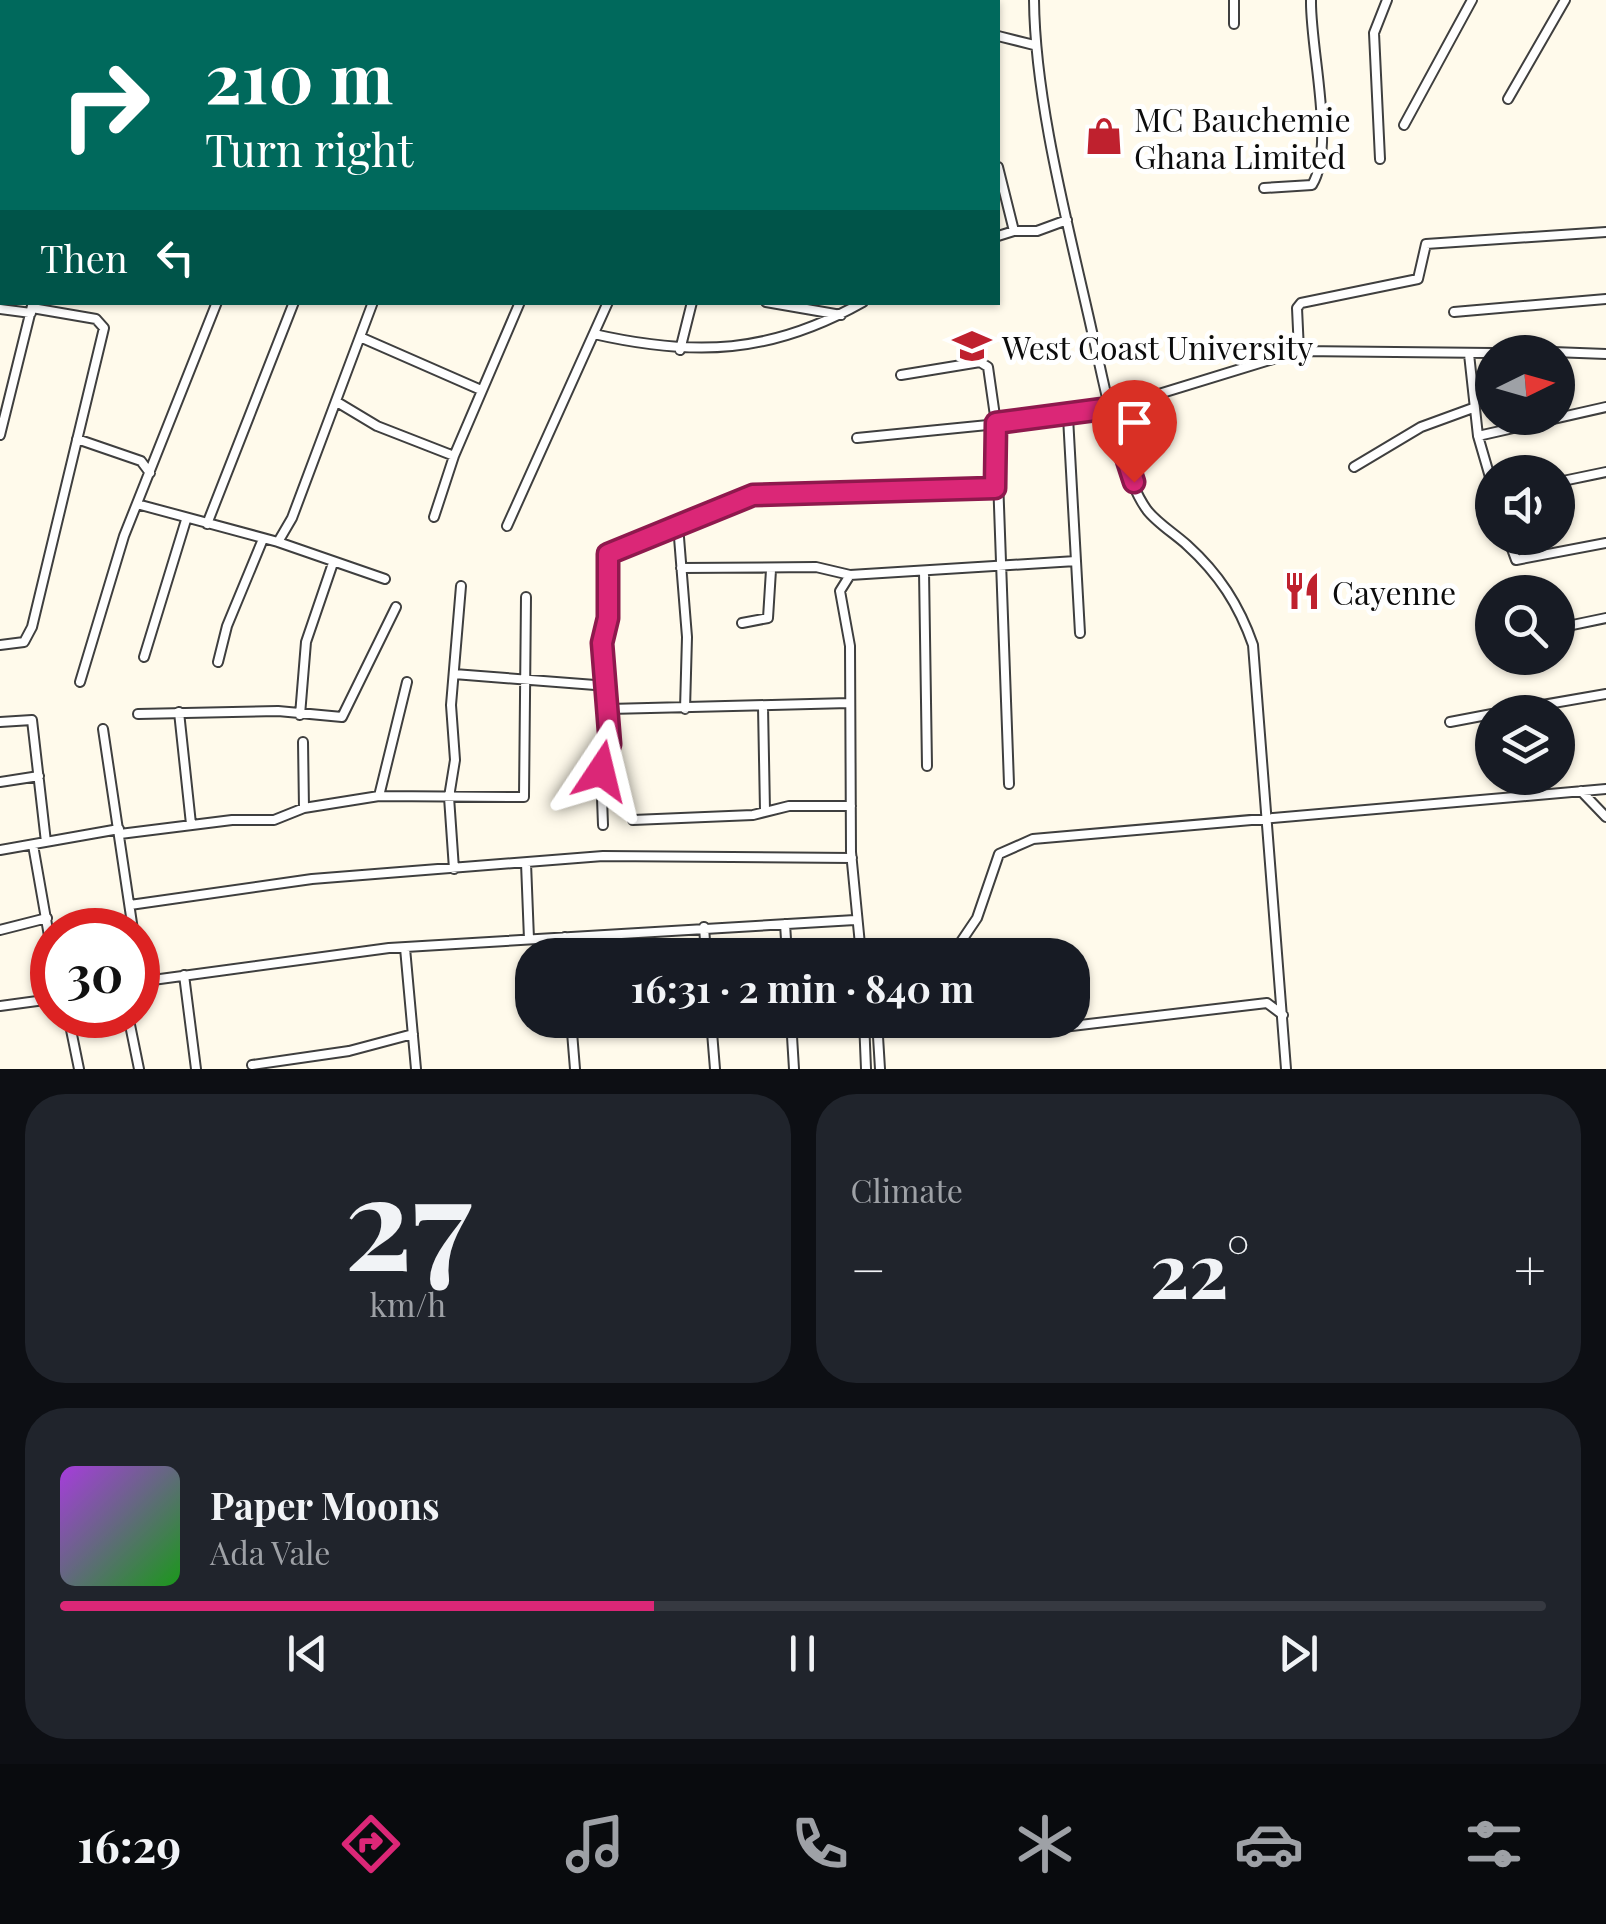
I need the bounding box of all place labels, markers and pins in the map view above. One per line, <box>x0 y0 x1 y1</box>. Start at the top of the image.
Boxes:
place label: MC Bauchemie Ghana Limited <box>1134 97 1351 177</box>
shop icon: MC Bauchemie Ghana Limited <box>1083 115 1125 157</box>
school or university icon: West Coast University <box>951 325 993 367</box>
place label: West Coast University <box>1001 325 1313 368</box>
pin <box>1092 380 1177 483</box>
restaurant icon: Cayenne <box>1281 570 1323 612</box>
place label: Cayenne <box>1332 570 1456 613</box>

